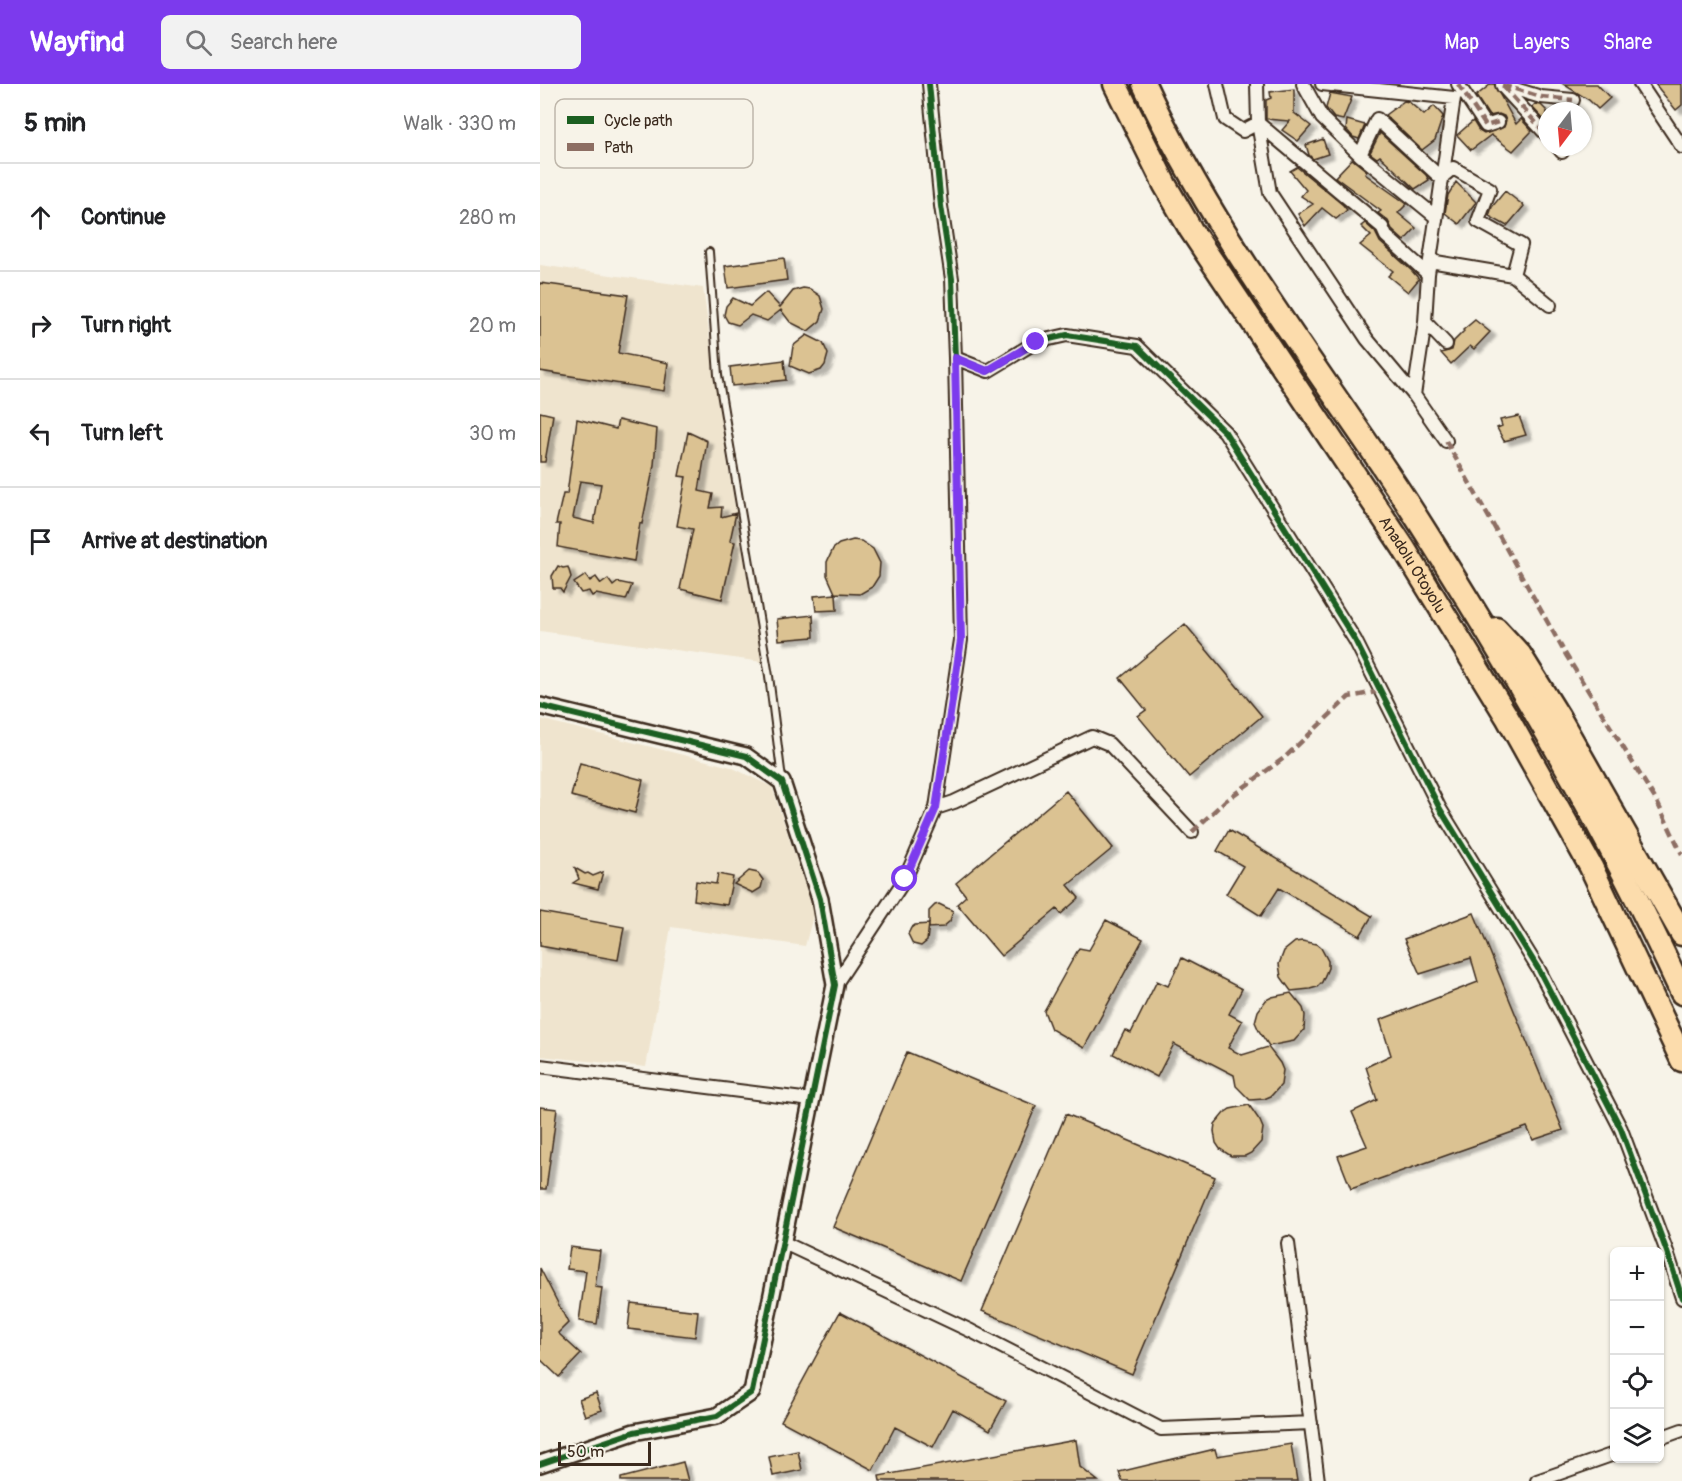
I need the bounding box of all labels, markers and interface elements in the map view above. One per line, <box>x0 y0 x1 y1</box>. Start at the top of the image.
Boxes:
search box <box>161 15 581 69</box>
text: Wayfind <box>30 25 125 60</box>
icon: search <box>182 26 215 59</box>
text: Search here <box>230 28 337 56</box>
text: Map <box>1444 29 1479 56</box>
text: Layers <box>1512 29 1570 56</box>
text: Share <box>1603 29 1652 56</box>
legend <box>555 99 753 168</box>
north arrow <box>1538 102 1592 156</box>
text: 5 min <box>24 107 86 139</box>
text: Walk · 330 m <box>403 111 516 136</box>
text: Cycle path <box>604 111 672 131</box>
text: Path <box>604 138 633 158</box>
icon: ahead <box>24 201 57 234</box>
text: Continue <box>81 203 165 231</box>
text: 280 m <box>459 205 516 230</box>
icon: right <box>24 309 57 342</box>
text: Turn right <box>81 311 171 339</box>
text: 20 m <box>469 313 516 338</box>
route end <box>1022 328 1048 354</box>
icon: left <box>24 417 57 450</box>
text: Turn left <box>81 419 163 447</box>
text: 30 m <box>469 421 516 446</box>
street label: Anadolu Otoyolu <box>1374 512 1450 617</box>
icon: arrive <box>24 525 57 558</box>
text: Arrive at destination <box>81 527 267 555</box>
route start <box>891 865 917 891</box>
map controls <box>1610 1247 1664 1463</box>
button: + <box>1610 1247 1664 1301</box>
button: − <box>1610 1301 1664 1355</box>
button: locate <box>1610 1355 1664 1409</box>
button: layers <box>1610 1409 1664 1463</box>
scale bar <box>558 1439 651 1466</box>
text: 50 m <box>567 1442 604 1462</box>

